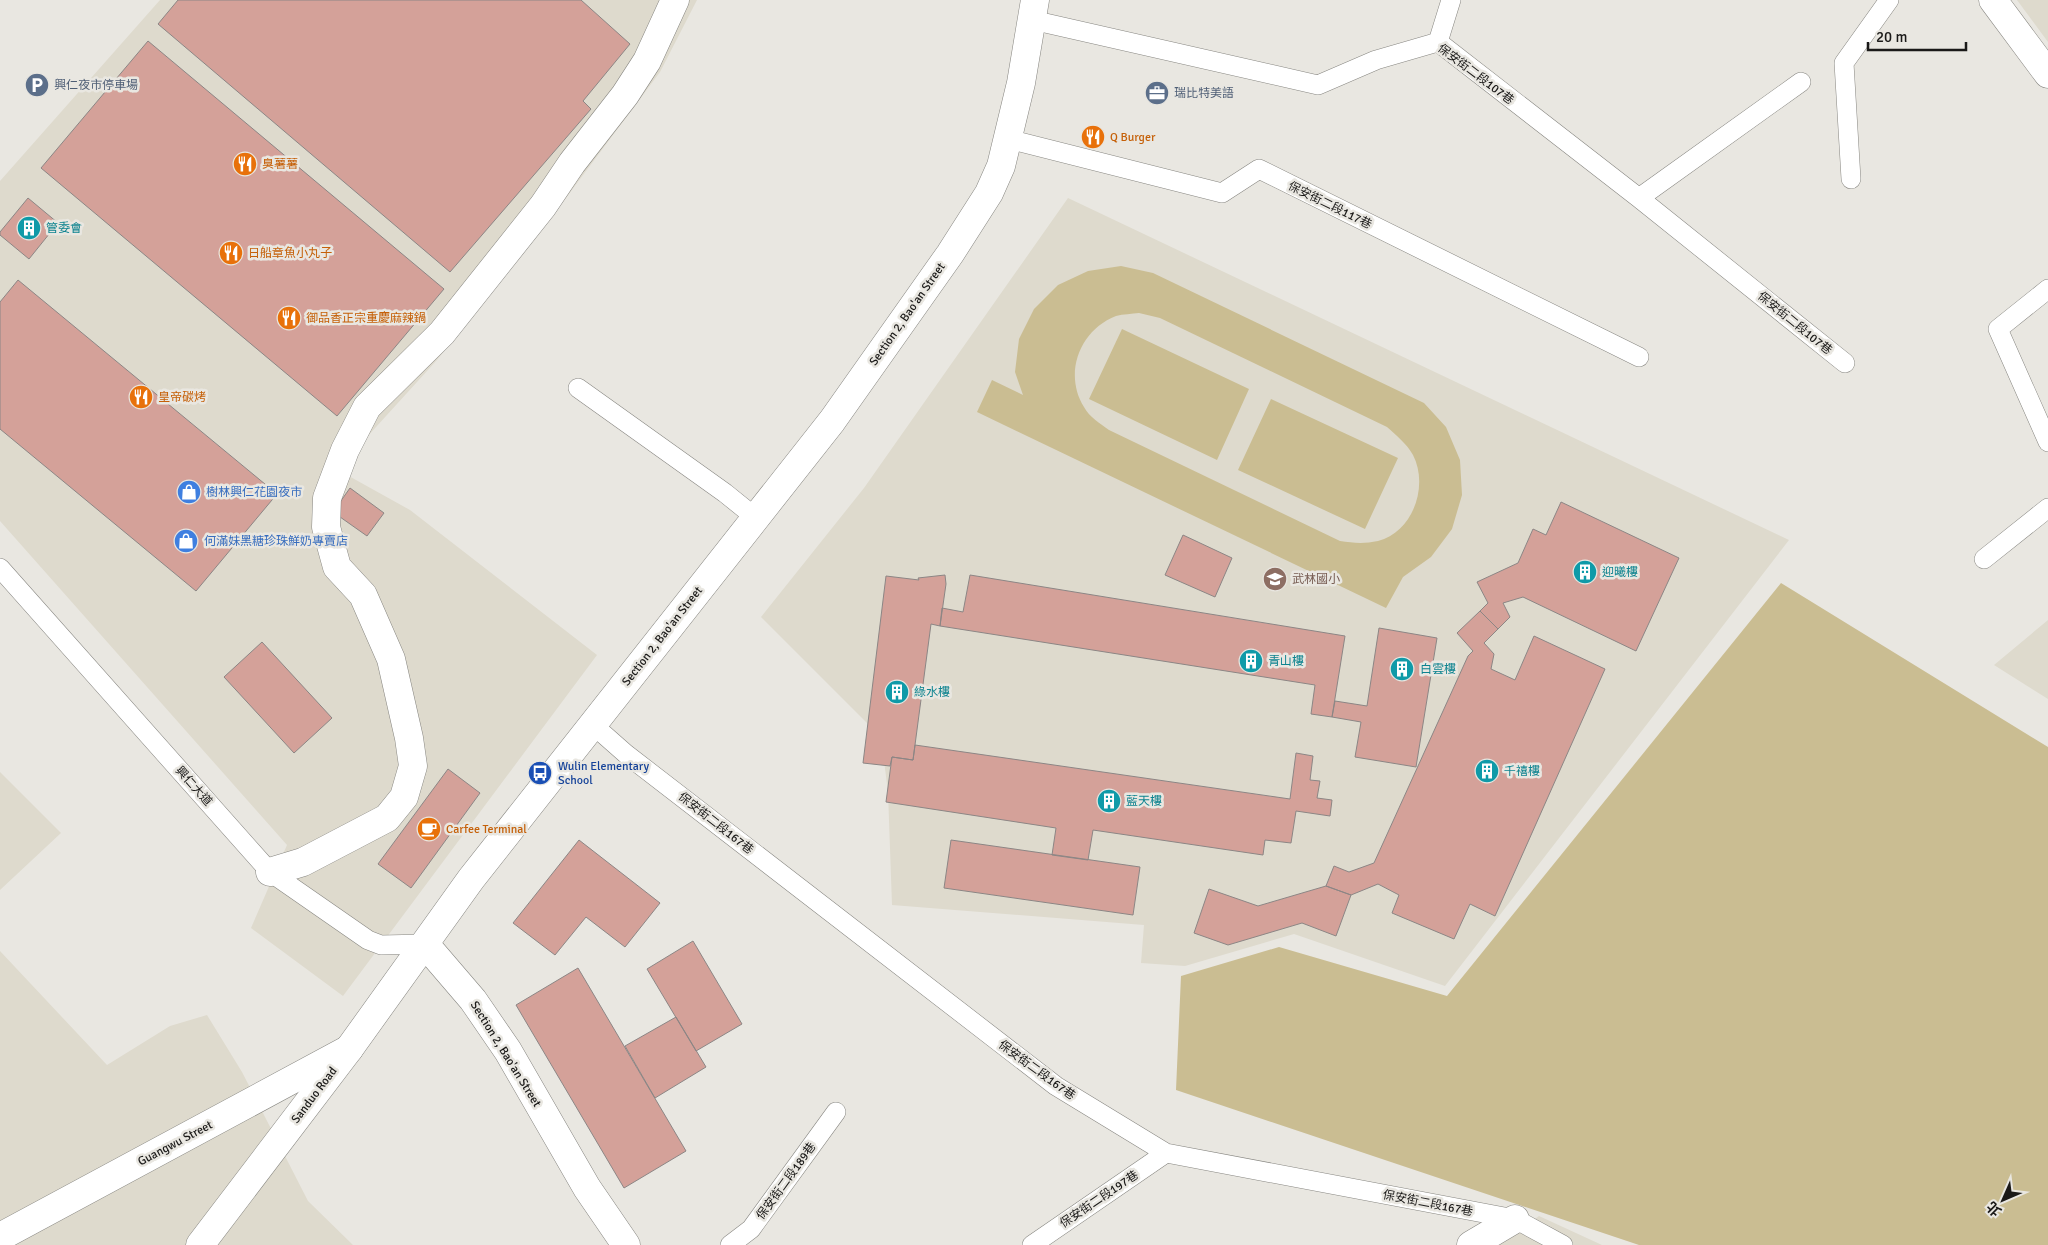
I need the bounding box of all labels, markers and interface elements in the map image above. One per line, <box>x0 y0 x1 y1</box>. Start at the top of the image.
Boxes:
scale bar <box>1868 20 1966 52</box>
text: 20 m <box>1876 28 1907 46</box>
street label: 保安街二段107巷 <box>1435 41 1517 108</box>
parking icon: 興仁夜市停車場 <box>24 72 50 98</box>
place label: 興仁夜市停車場 <box>54 78 138 93</box>
office icon: 瑞比特美語 <box>1144 80 1170 106</box>
place label: 瑞比特美語 <box>1174 86 1234 101</box>
restaurant icon: Q Burger <box>1080 124 1106 150</box>
place label: Q Burger <box>1110 130 1156 145</box>
restaurant icon: 臭薯薯 <box>232 151 258 177</box>
place label: 臭薯薯 <box>262 157 298 172</box>
street label: 保安街二段117巷 <box>1285 179 1374 232</box>
building icon: 管委會 <box>16 215 42 241</box>
place label: 管委會 <box>46 221 82 236</box>
restaurant icon: 日船章魚小丸子 <box>218 240 244 266</box>
place label: 日船章魚小丸子 <box>248 246 332 261</box>
street label: Section 2, Bao'an Street <box>866 260 949 369</box>
street label: 保安街二段107巷 <box>1754 289 1835 358</box>
restaurant icon: 御品香正宗重慶麻辣鍋 <box>276 305 302 331</box>
place label: 御品香正宗重慶麻辣鍋 <box>306 311 426 326</box>
restaurant icon: 皇帝碳烤 <box>128 384 154 410</box>
place label: 皇帝碳烤 <box>158 390 206 405</box>
shop icon: 樹林興仁花園夜市 <box>176 479 202 505</box>
place label: 樹林興仁花園夜市 <box>206 485 302 500</box>
shop icon: 何滿妹黑糖珍珠鮮奶專賣店 <box>173 528 199 554</box>
place label: 何滿妹黑糖珍珠鮮奶專賣店 <box>204 534 348 549</box>
building icon: 迎曦樓 <box>1572 559 1598 585</box>
place label: 迎曦樓 <box>1602 565 1638 580</box>
school or university icon: 武林國小 <box>1262 566 1288 592</box>
place label: 武林國小 <box>1292 572 1340 587</box>
street label: Section 2, Bao'an Street <box>619 584 706 689</box>
building icon: 青山樓 <box>1238 648 1264 674</box>
place label: 青山樓 <box>1268 654 1304 669</box>
building icon: 白雲樓 <box>1389 656 1415 682</box>
place label: 白雲樓 <box>1420 662 1456 677</box>
building icon: 綠水樓 <box>884 679 910 705</box>
place label: 綠水樓 <box>914 685 950 700</box>
building icon: 千禧樓 <box>1474 758 1500 784</box>
place label: Wulin Elementary School <box>558 759 650 788</box>
bus stop icon: Wulin Elementary School <box>527 760 553 786</box>
street label: 興仁大道 <box>172 763 215 809</box>
place label: 千禧樓 <box>1504 764 1540 779</box>
building icon: 藍天樓 <box>1096 788 1122 814</box>
street label: 保安街二段167巷 <box>675 789 756 857</box>
place label: 藍天樓 <box>1126 794 1162 809</box>
cafe icon: Carfee Terminal <box>416 816 442 842</box>
place label: Carfee Terminal <box>446 822 527 837</box>
street label: Section 2, Bao'an Street <box>467 998 544 1110</box>
street label: 保安街二段167巷 <box>995 1037 1078 1103</box>
street label: Sanduo Road <box>288 1064 340 1126</box>
street label: Guangwu Street <box>135 1117 215 1169</box>
street label: 保安街二段189巷 <box>753 1140 819 1223</box>
street label: 保安街二段197巷 <box>1057 1168 1141 1231</box>
north arrow <box>1978 1175 2028 1225</box>
street label: 保安街二段167巷 <box>1382 1187 1474 1220</box>
text: 北 <box>1983 1198 2005 1220</box>

